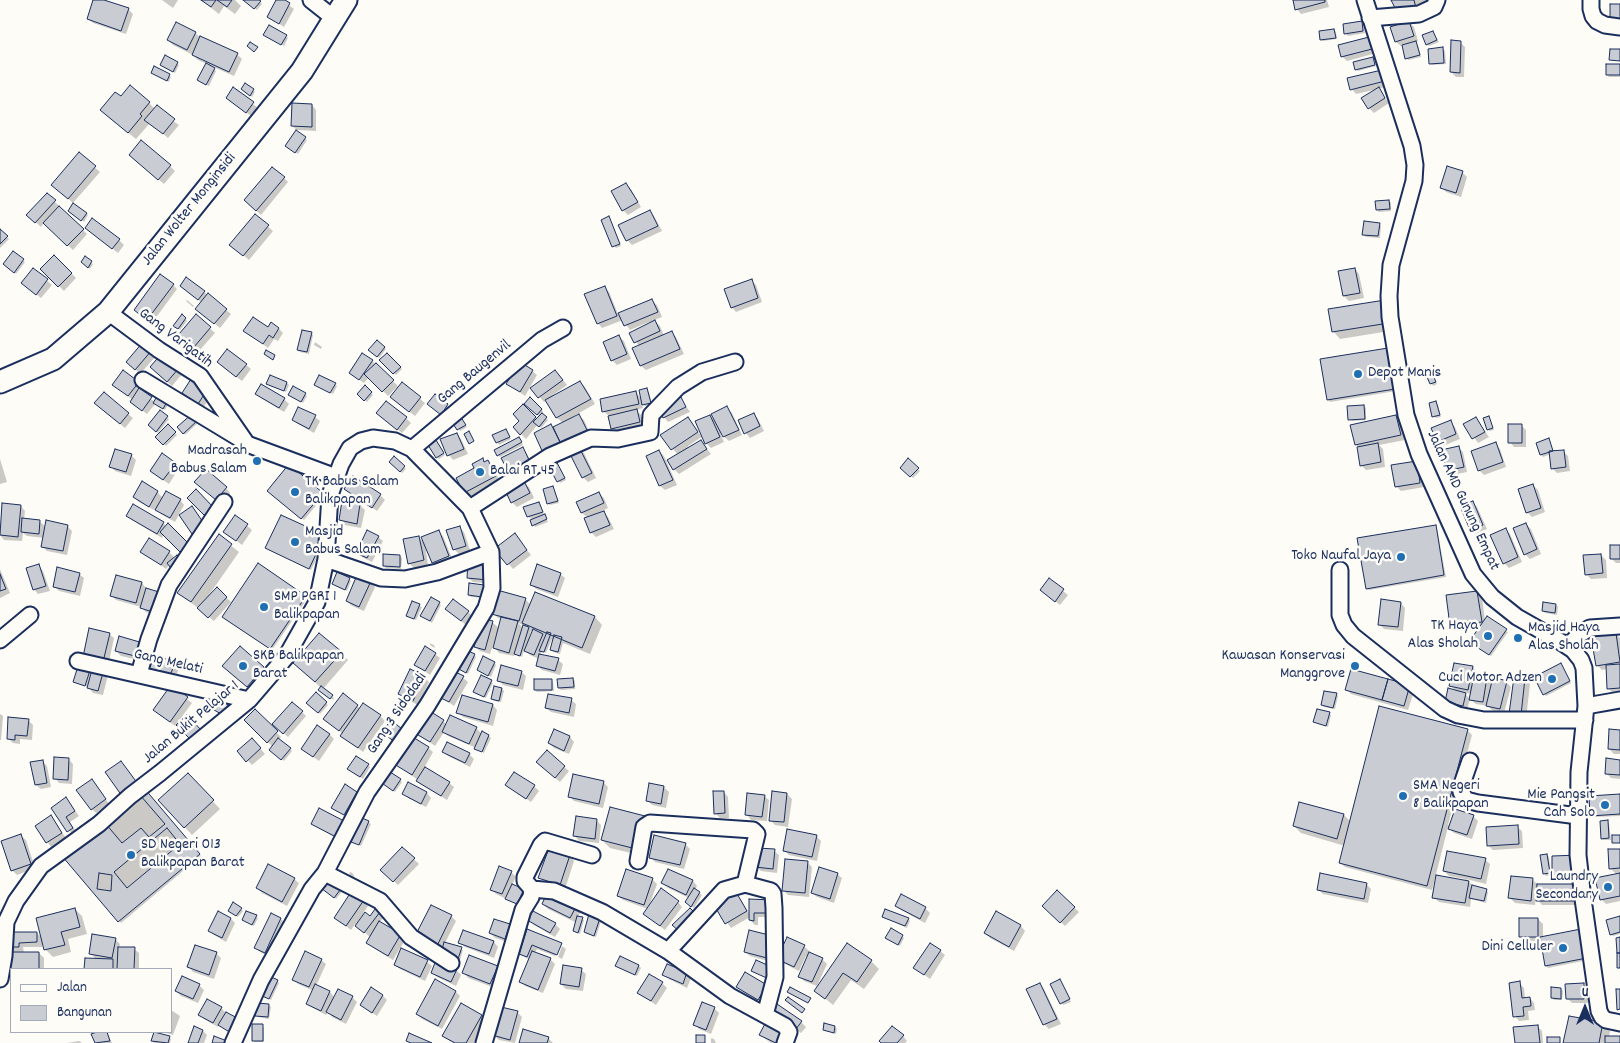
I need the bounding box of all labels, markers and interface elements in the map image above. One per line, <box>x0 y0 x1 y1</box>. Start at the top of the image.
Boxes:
street label: Jalan Wolter Monginsidi <box>139 150 241 270</box>
street label: Gang Varigatih <box>134 305 216 373</box>
street label: Gang Baugenvil <box>434 337 516 409</box>
place label: Depot Manis <box>1368 364 1441 384</box>
marker: Depot Manis <box>1352 368 1364 380</box>
street label: Jalan AMD Gunung Empat <box>1421 428 1503 574</box>
place label: Madrasah Babus Salam <box>171 442 247 480</box>
marker: Madrasah Babus Salam <box>251 455 263 467</box>
place label: Balai RT 45 <box>490 462 555 482</box>
marker: Balai RT 45 <box>474 466 486 478</box>
place label: TK Babus Salam Balikpapan <box>305 473 399 511</box>
marker: TK Babus Salam Balikpapan <box>289 486 301 498</box>
place label: Masjid Babus Salam <box>305 523 381 561</box>
marker: Masjid Babus Salam <box>289 536 301 548</box>
place label: Toko Naufal Jaya <box>1291 547 1391 567</box>
marker: Toko Naufal Jaya <box>1395 551 1407 563</box>
place label: SMP PGRI 1 Balikpapan <box>274 588 340 626</box>
marker: SMP PGRI 1 Balikpapan <box>258 601 270 613</box>
place label: TK Haya Alas Sholah <box>1407 617 1478 655</box>
place label: Masjid Haya Alas Sholah <box>1528 619 1600 657</box>
marker: TK Haya Alas Sholah <box>1482 630 1494 642</box>
marker: Masjid Haya Alas Sholah <box>1512 632 1524 644</box>
street label: Gang Melati <box>132 646 204 680</box>
place label: SKB Balikpapan Barat <box>253 647 344 685</box>
place label: Kawasan Konservasi Manggrove <box>1222 647 1345 685</box>
marker: SKB Balikpapan Barat <box>237 660 249 672</box>
marker: Kawasan Konservasi Manggrove <box>1349 660 1361 672</box>
street label: Gang 3 Sidodadi <box>364 669 432 759</box>
place label: Cuci Motor Adzen <box>1438 669 1542 689</box>
marker: Cuci Motor Adzen <box>1546 673 1558 685</box>
street label: Jalan Bukit Pelajar 1 <box>140 677 244 769</box>
place label: SMA Negeri 8 Balikpapan <box>1413 777 1489 815</box>
place label: Mie Pangsit Cah Solo <box>1527 786 1595 824</box>
marker: SMA Negeri 8 Balikpapan <box>1397 790 1409 802</box>
marker: Mie Pangsit Cah Solo <box>1599 799 1611 811</box>
place label: SD Negeri 013 Balikpapan Barat <box>141 836 245 874</box>
marker: SD Negeri 013 Balikpapan Barat <box>125 849 137 861</box>
place label: Laundry Secondary <box>1536 868 1598 906</box>
marker: Laundry Secondary <box>1602 881 1614 893</box>
place label: Dini Celluler <box>1482 938 1553 958</box>
marker: Dini Celluler <box>1557 942 1569 954</box>
legend <box>10 968 172 1033</box>
text: Jalan <box>57 977 87 999</box>
north arrow <box>1560 983 1610 1033</box>
text: U <box>1582 983 1588 1003</box>
text: Bangunan <box>57 1002 112 1024</box>

